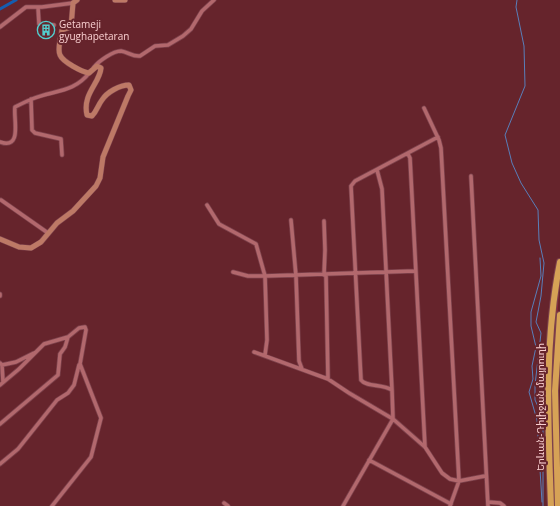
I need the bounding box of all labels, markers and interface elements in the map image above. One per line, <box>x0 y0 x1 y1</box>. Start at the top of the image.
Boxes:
place label: Getameji gyughapetaran <box>59 17 129 43</box>
building icon: Getameji gyughapetaran <box>36 20 56 40</box>
street label: Երևան-Դիլիջան մայրուղի <box>533 343 547 471</box>

